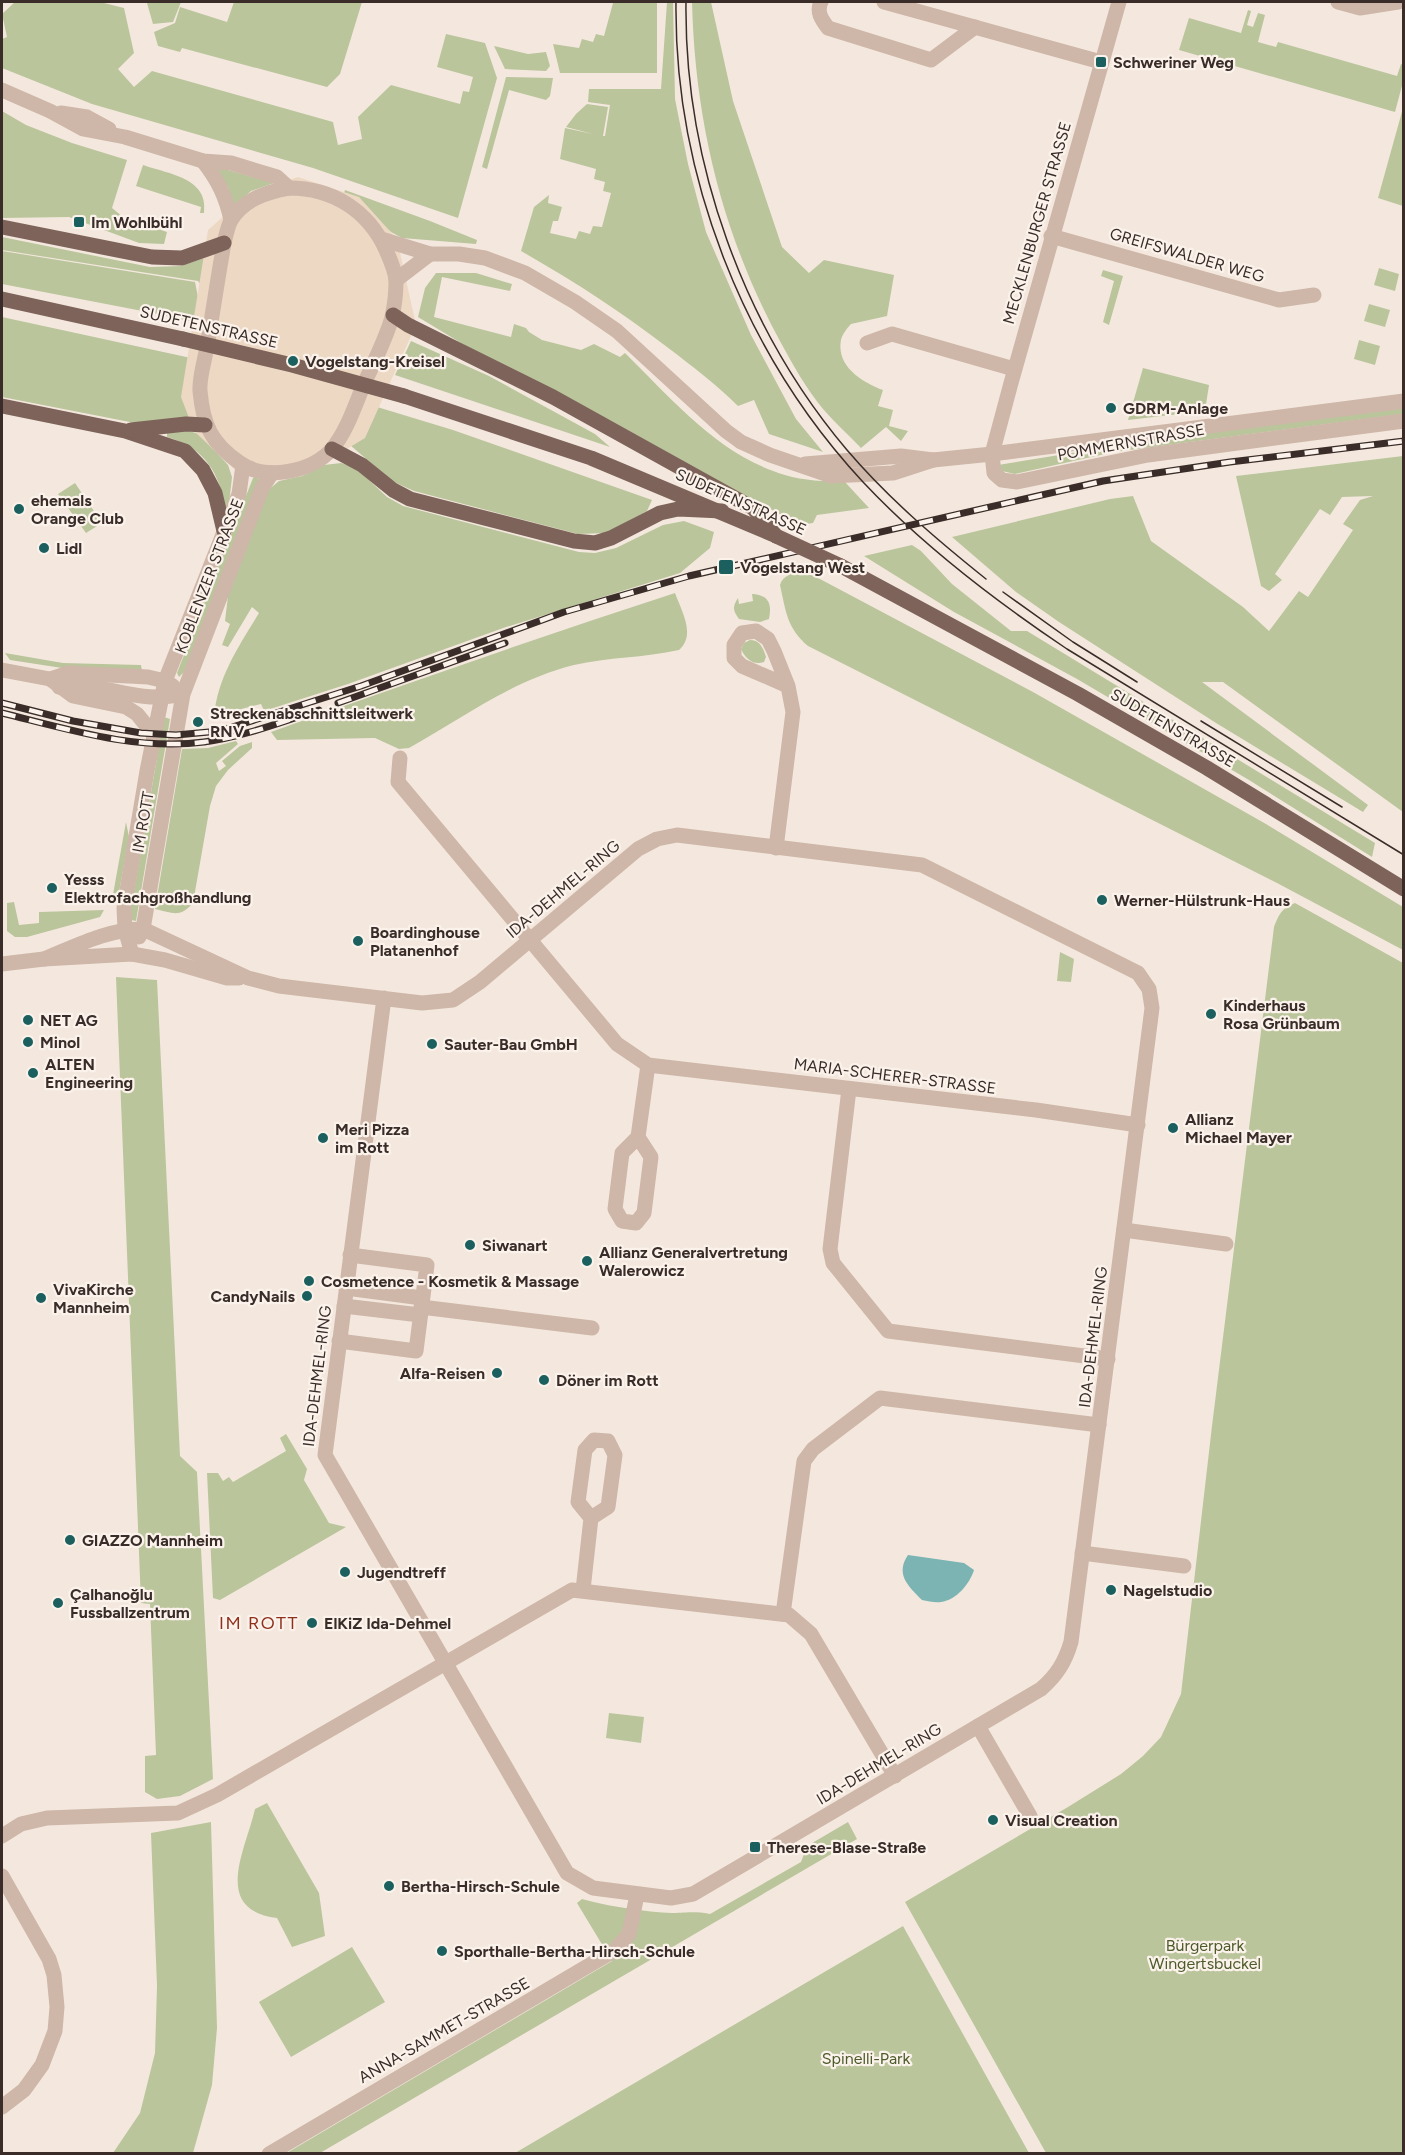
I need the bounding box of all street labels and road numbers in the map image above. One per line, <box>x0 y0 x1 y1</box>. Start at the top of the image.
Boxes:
street label: MECKLENBURGER STRASSE <box>999 120 1075 326</box>
street label: GREIFSWALDER WEG <box>1108 224 1266 286</box>
street label: SUDETENSTRASSE <box>138 302 280 352</box>
street label: POMMERNSTRASSE <box>1056 420 1206 464</box>
street label: SUDETENSTRASSE <box>673 465 809 539</box>
street label: KOBLENZER STRASSE <box>171 496 247 656</box>
street label: SUDETENSTRASSE <box>1107 685 1239 771</box>
street label: IM ROTT <box>128 790 158 854</box>
street label: IDA-DEHMEL-RING <box>502 836 624 942</box>
street label: MARIA-SCHERER-STRASSE <box>793 1054 997 1098</box>
street label: IDA-DEHMEL-RING <box>1075 1265 1111 1409</box>
street label: IDA-DEHMEL-RING <box>299 1304 335 1448</box>
street label: IDA-DEHMEL-RING <box>813 1719 945 1809</box>
street label: ANNA-SAMMET-STRASSE <box>355 1973 533 2087</box>

